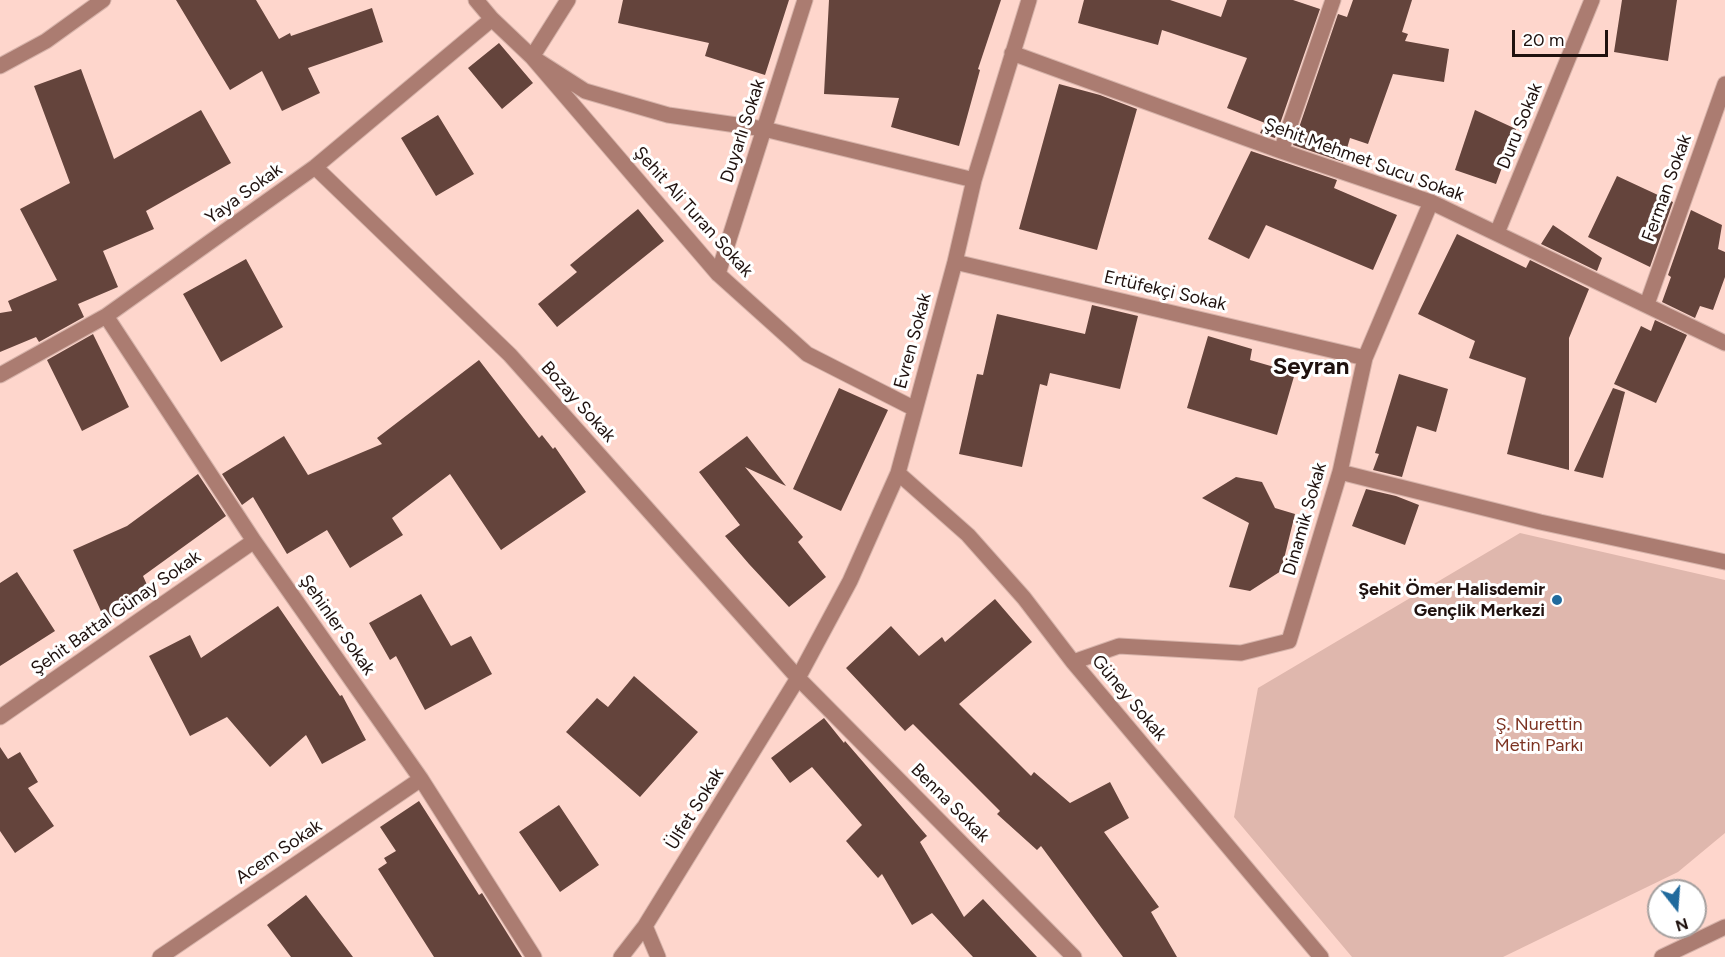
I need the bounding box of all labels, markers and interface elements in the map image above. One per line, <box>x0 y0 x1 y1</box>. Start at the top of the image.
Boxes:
scale bar <box>1515 18 1611 56</box>
text: 20 m <box>1523 29 1564 51</box>
street label: Duyarlı Sokak <box>716 77 770 185</box>
street label: Duru Sokak <box>1493 80 1547 172</box>
street label: Şehit Mehmet Sucu Sokak <box>1261 114 1467 206</box>
street label: Ferman Sokak <box>1638 131 1696 245</box>
street label: Şehit Ali Turan Sokak <box>629 142 757 282</box>
street label: Yaya Sokak <box>201 159 287 229</box>
street label: Ertüfekçi Sokak <box>1102 266 1228 316</box>
street label: Evren Sokak <box>890 291 936 391</box>
district label: Seyran <box>1273 353 1349 381</box>
street label: Bozay Sokak <box>536 357 620 447</box>
street label: Dinamik Sokak <box>1279 460 1331 578</box>
street label: Şehit Battal Günay Sokak <box>27 546 205 680</box>
street label: Şehinler Sokak <box>294 571 380 679</box>
place label: Şehit Ömer Halisdemir Gençlik Merkezi <box>1358 579 1545 622</box>
marker: Şehit Ömer Halisdemir Gençlik Merkezi <box>1550 593 1564 607</box>
street label: Güney Sokak <box>1087 651 1171 745</box>
park label: Ş. Nurettin Metin Parkı <box>1495 714 1583 756</box>
street label: Benna Sokak <box>906 759 994 847</box>
street label: Ülfet Sokak <box>661 764 729 854</box>
street label: Acem Sokak <box>232 815 326 889</box>
north arrow <box>1647 879 1707 939</box>
text: N <box>1673 914 1691 936</box>

